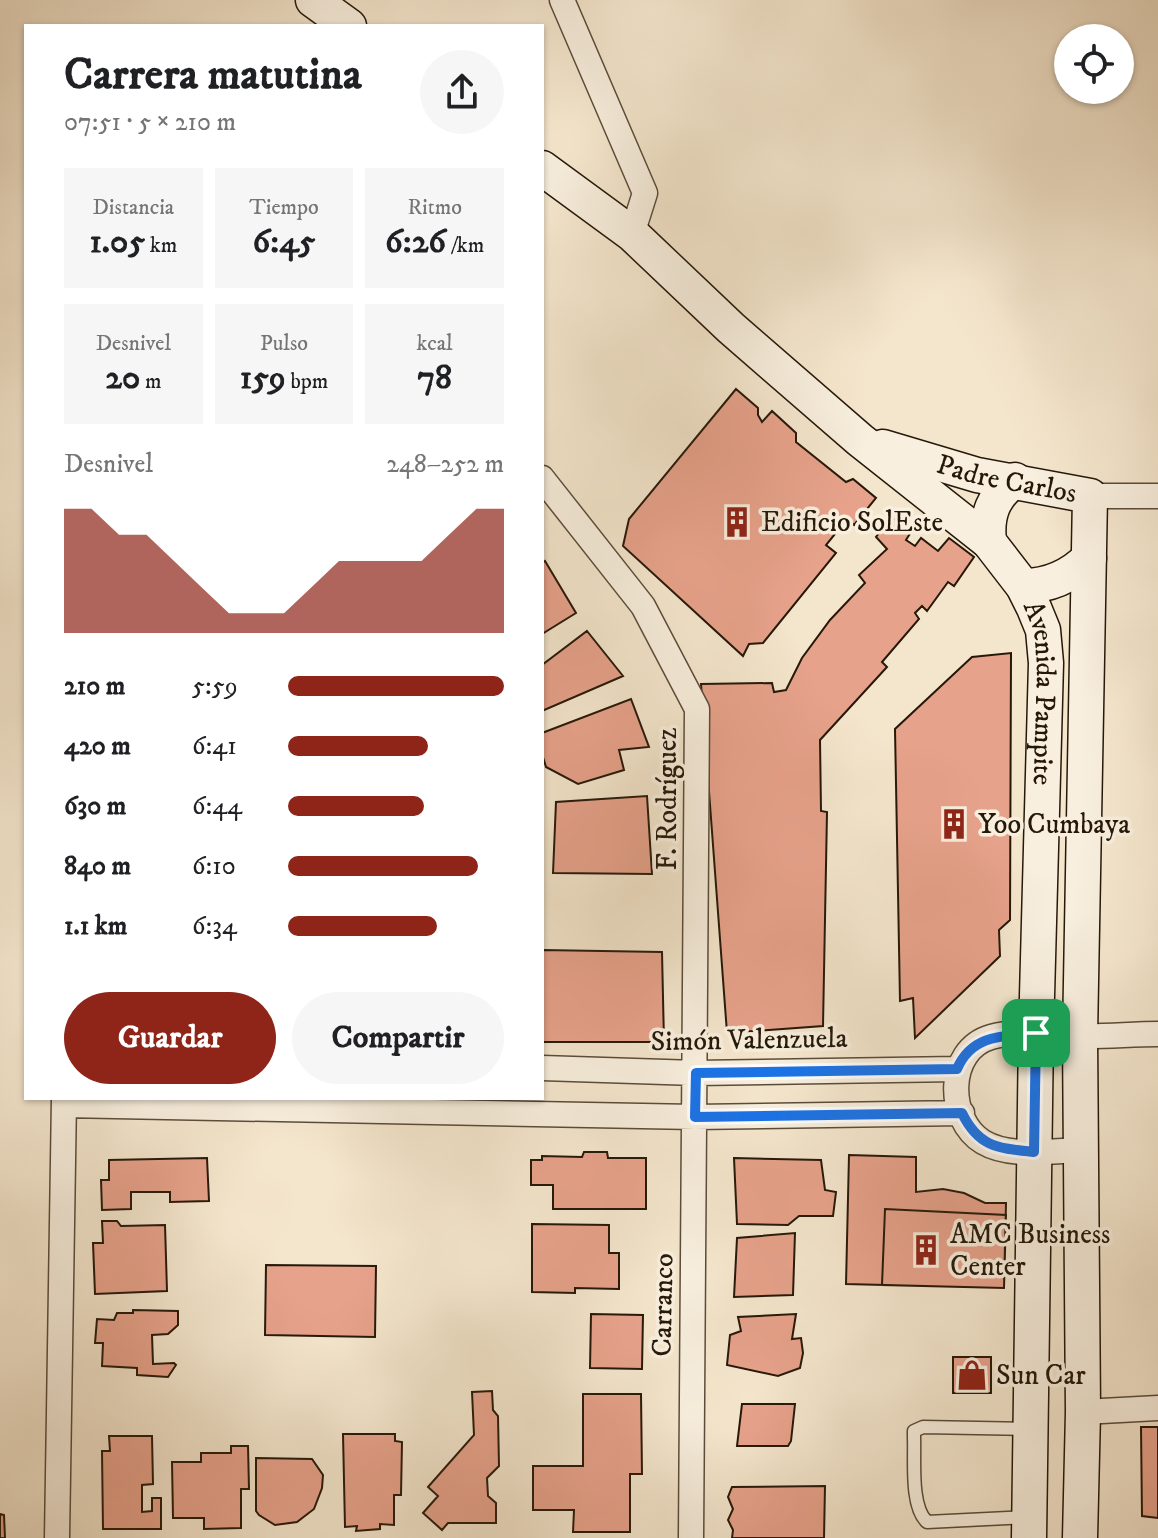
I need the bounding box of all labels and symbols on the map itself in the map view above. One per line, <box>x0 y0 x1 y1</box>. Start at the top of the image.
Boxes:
street label: Padre Carlos <box>932 446 1080 511</box>
building icon: Edificio SolEste <box>720 505 754 539</box>
place label: Edificio SolEste <box>761 505 943 540</box>
street label: Avenida Pampite <box>1015 595 1064 786</box>
street label: F. Rodríguez <box>650 727 685 871</box>
building icon: Yoo Cumbaya <box>937 807 971 841</box>
place label: Yoo Cumbaya <box>978 807 1130 842</box>
pin <box>1002 999 1070 1067</box>
street label: Simón Valenzuela <box>650 1021 848 1059</box>
place label: AMC Business Center <box>950 1217 1110 1284</box>
building icon: AMC Business Center <box>909 1233 943 1267</box>
street label: Carranco <box>645 1253 681 1357</box>
shop icon: Sun Car <box>955 1358 989 1392</box>
place label: Sun Car <box>996 1358 1086 1393</box>

